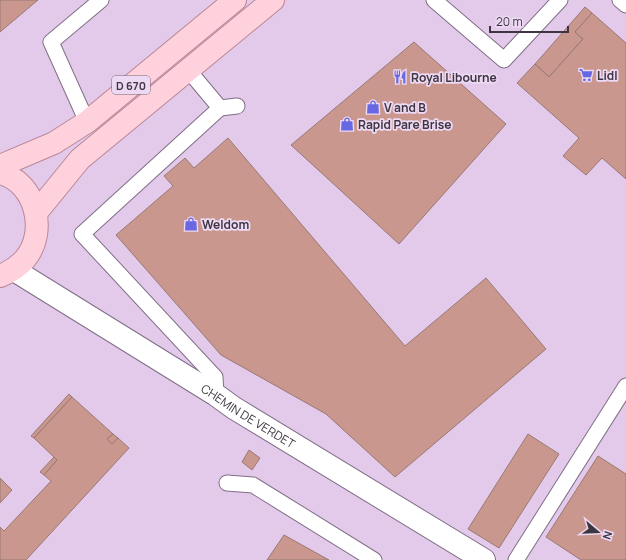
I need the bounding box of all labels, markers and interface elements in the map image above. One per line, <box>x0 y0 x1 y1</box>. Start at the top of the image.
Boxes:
scale bar <box>490 8 568 34</box>
text: 20 m <box>496 13 523 30</box>
supermarket icon: Lidl <box>578 67 594 83</box>
place label: Lidl <box>597 67 618 84</box>
restaurant icon: Royal Libourne <box>392 69 408 85</box>
place label: Royal Libourne <box>411 69 497 86</box>
road number: D 670 <box>112 76 150 94</box>
shop icon: V and B <box>365 99 381 115</box>
place label: V and B <box>384 99 426 116</box>
shop icon: Rapid Pare Brise <box>339 116 355 132</box>
place label: Rapid Pare Brise <box>358 116 452 133</box>
shop icon: Weldom <box>183 216 199 232</box>
place label: Weldom <box>202 216 249 233</box>
street label: CHEMIN DE VERDET <box>198 380 299 452</box>
north arrow <box>578 512 618 552</box>
text: N <box>600 529 616 542</box>

